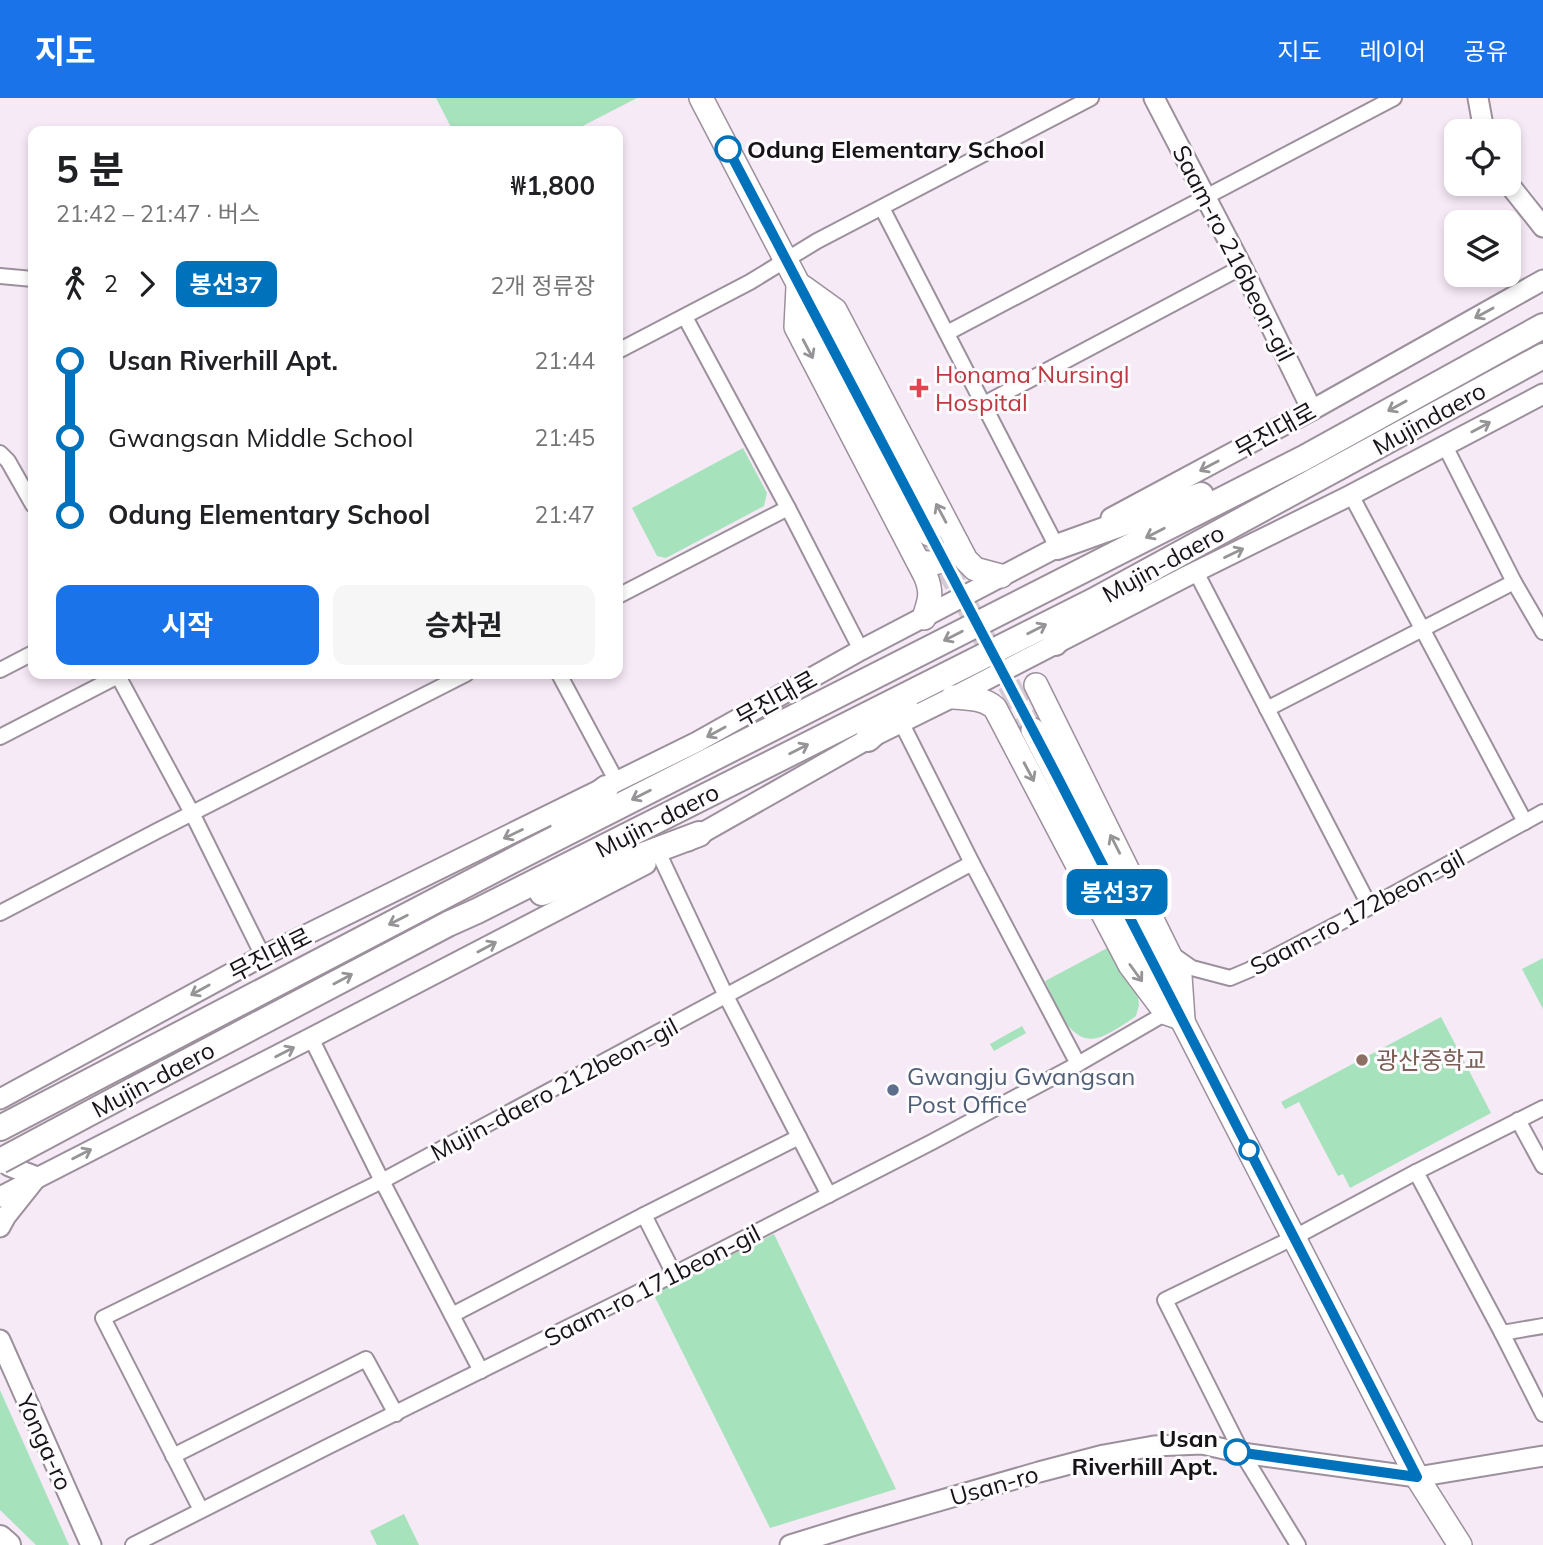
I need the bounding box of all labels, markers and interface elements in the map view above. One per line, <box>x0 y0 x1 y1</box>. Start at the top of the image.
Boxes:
text: 지도 <box>35 30 96 71</box>
text: 지도 <box>1277 36 1322 66</box>
text: 레이어 <box>1360 36 1426 66</box>
text: 공유 <box>1464 36 1508 66</box>
map controls <box>1444 119 1521 287</box>
button: locate <box>1444 119 1521 196</box>
place label: Odung Elementary School <box>747 134 1044 164</box>
marker: Odung Elementary School <box>715 136 741 162</box>
street label: Saam-ro 216beon-gil <box>1166 140 1302 366</box>
text: 5 분 <box>56 145 124 193</box>
text: ₩1,800 <box>511 169 595 202</box>
text: 21:42 – 21:47 · 버스 <box>56 199 260 228</box>
button: layers <box>1444 210 1521 287</box>
icon: walk <box>56 265 94 303</box>
icon: forward <box>128 265 166 303</box>
text: 2 <box>104 269 118 298</box>
text: 봉선37 <box>190 269 263 299</box>
text: 2개 정류장 <box>491 271 595 300</box>
one-way arrow <box>1474 306 1494 320</box>
one-way arrow <box>801 338 815 359</box>
text: Usan Riverhill Apt. <box>108 344 338 377</box>
text: 21:44 <box>535 346 595 375</box>
place label: Honama Nursingl Hospital <box>935 359 1130 417</box>
street label: Mujindaero <box>1367 375 1491 461</box>
marker: Honama Nursingl Hospital <box>909 378 929 398</box>
street label: 무진대로 <box>1229 395 1321 465</box>
one-way arrow <box>1387 400 1408 413</box>
one-way arrow <box>1470 420 1491 434</box>
text: Gwangsan Middle School <box>108 421 413 454</box>
text: 21:45 <box>535 423 595 452</box>
one-way arrow <box>1199 459 1220 473</box>
text: Odung Elementary School <box>108 498 430 531</box>
text: 21:47 <box>535 500 595 529</box>
one-way arrow <box>934 503 948 524</box>
street label: Mujin-daero <box>1097 517 1229 609</box>
one-way arrow <box>1145 527 1166 540</box>
one-way arrow <box>1223 546 1244 559</box>
button: 시작 <box>56 585 319 665</box>
button: 승차권 <box>333 585 595 665</box>
one-way arrow <box>1026 622 1047 635</box>
one-way arrow <box>943 630 964 644</box>
street label: 무진대로 <box>730 663 822 733</box>
one-way arrow <box>706 726 727 739</box>
one-way arrow <box>788 741 809 755</box>
one-way arrow <box>1023 761 1037 782</box>
street label: Mujin-daero <box>590 776 724 864</box>
one-way arrow <box>631 788 652 802</box>
one-way arrow <box>503 827 524 841</box>
one-way arrow <box>1107 834 1121 854</box>
street label: Saam-ro 172beon-gil <box>1245 843 1469 981</box>
line badge: 봉선37 <box>1068 869 1166 915</box>
text: 봉선37 <box>1081 877 1153 907</box>
one-way arrow <box>388 914 409 927</box>
street label: 무진대로 <box>224 921 316 987</box>
one-way arrow <box>476 939 497 953</box>
one-way arrow <box>1129 963 1143 982</box>
one-way arrow <box>332 972 353 985</box>
one-way arrow <box>190 984 210 998</box>
street label: Mujin-daero 212beon-gil <box>425 1011 683 1167</box>
street label: Mujin-daero <box>86 1034 220 1124</box>
one-way arrow <box>274 1044 295 1058</box>
place label: 광산중학교 <box>1376 1045 1486 1075</box>
marker: 광산중학교 <box>1354 1052 1370 1068</box>
place label: Gwangju Gwangsan Post Office <box>907 1061 1135 1119</box>
marker: Gwangju Gwangsan Post Office <box>885 1082 901 1098</box>
unlabelled marker <box>1239 1140 1259 1160</box>
one-way arrow <box>71 1147 92 1161</box>
street label: Saam-ro 171beon-gil <box>539 1217 765 1353</box>
street label: Yonga-ro <box>10 1388 79 1495</box>
place label: Usan Riverhill Apt. <box>1071 1423 1218 1481</box>
marker: Usan Riverhill Apt. <box>1224 1439 1250 1465</box>
street label: Usan-ro <box>946 1458 1042 1512</box>

